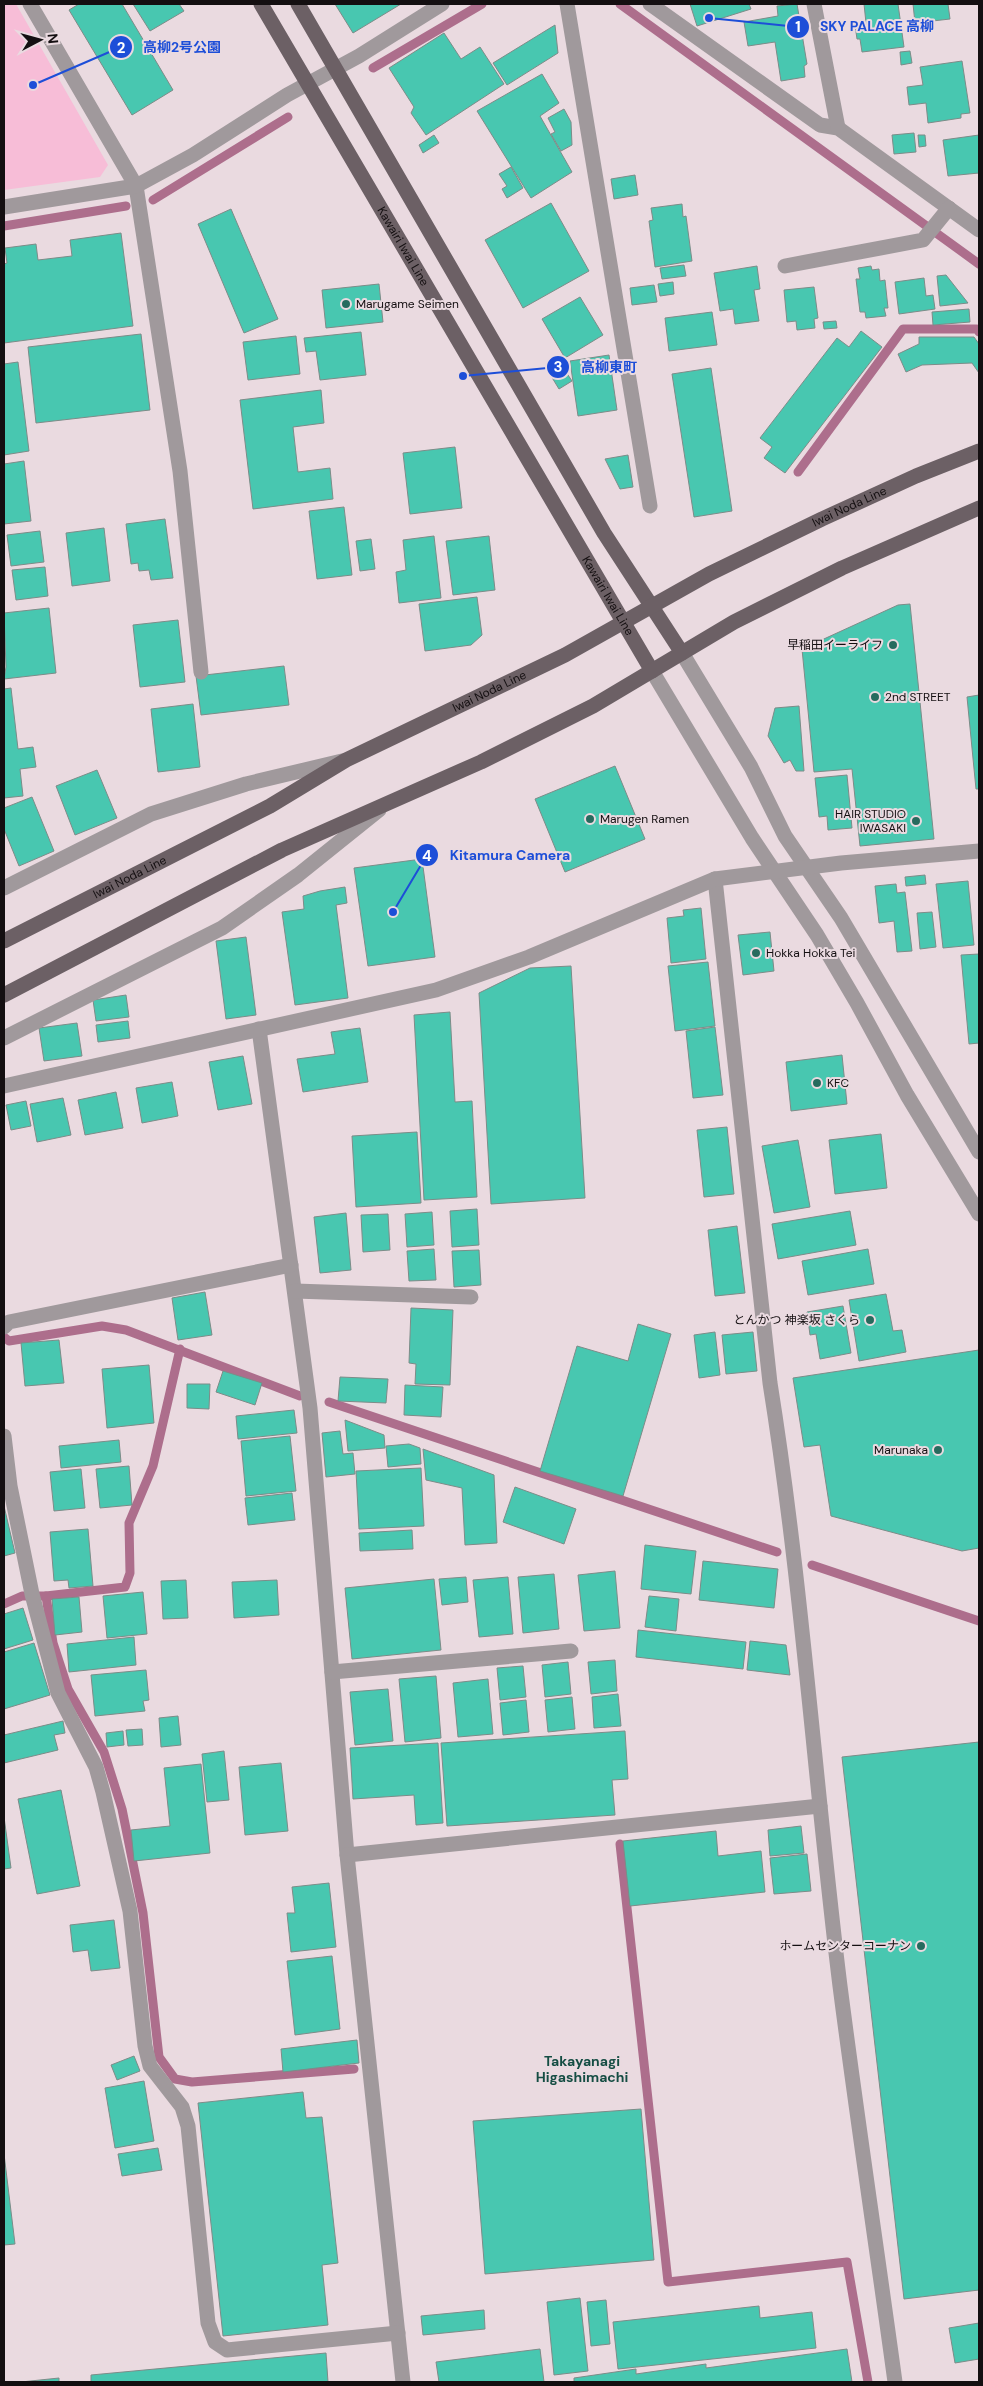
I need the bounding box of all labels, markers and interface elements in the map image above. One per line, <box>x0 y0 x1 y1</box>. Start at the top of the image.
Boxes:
callout: SKY PALACE 高柳 <box>785 12 944 41</box>
north arrow <box>15 15 65 65</box>
text: 1 <box>795 17 801 37</box>
text: SKY PALACE 高柳 <box>820 17 934 35</box>
text: N <box>43 33 62 45</box>
callout: 高柳2号公園 <box>108 33 231 62</box>
text: 2 <box>117 38 126 58</box>
text: 高柳2号公園 <box>143 38 221 56</box>
street label: Kawairi Iwai Line <box>374 204 433 289</box>
place label: Marugame Seimen <box>356 296 459 312</box>
marker: Marugame Seimen <box>340 298 352 310</box>
callout: 高柳東町 <box>546 353 647 382</box>
text: 3 <box>553 357 563 377</box>
text: 高柳東町 <box>581 358 637 376</box>
street label: Iwai Noda Line <box>810 482 889 531</box>
street label: Kawairi Iwai Line <box>578 553 638 639</box>
place label: 早稲田イーライフ <box>787 637 883 653</box>
marker: 早稲田イーライフ <box>887 639 899 651</box>
street label: Iwai Noda Line <box>450 667 529 716</box>
place label: 2nd STREET <box>885 689 951 705</box>
marker: 2nd STREET <box>869 691 881 703</box>
place label: HAIR STUDIO IWASAKI <box>835 806 906 836</box>
place label: Marugen Ramen <box>600 811 689 827</box>
marker: Marugen Ramen <box>584 813 596 825</box>
marker: HAIR STUDIO IWASAKI <box>910 815 922 827</box>
callout: Kitamura Camera <box>414 841 580 870</box>
text: 4 <box>422 846 432 866</box>
text: Kitamura Camera <box>450 846 570 864</box>
street label: Iwai Noda Line <box>90 852 169 902</box>
place label: Hokka Hokka Tei <box>766 945 856 961</box>
marker: Hokka Hokka Tei <box>750 947 762 959</box>
place label: KFC <box>827 1075 849 1091</box>
marker: KFC <box>811 1077 823 1089</box>
place label: とんかつ 神楽坂 さくら <box>734 1312 860 1328</box>
marker: とんかつ 神楽坂 さくら <box>864 1314 876 1326</box>
place label: Marunaka <box>874 1442 928 1458</box>
marker: Marunaka <box>932 1444 944 1456</box>
place label: ホームセンターコーナン <box>779 1938 911 1954</box>
marker: ホームセンターコーナン <box>915 1940 927 1952</box>
district label: Takayanagi Higashimachi <box>536 2052 628 2086</box>

